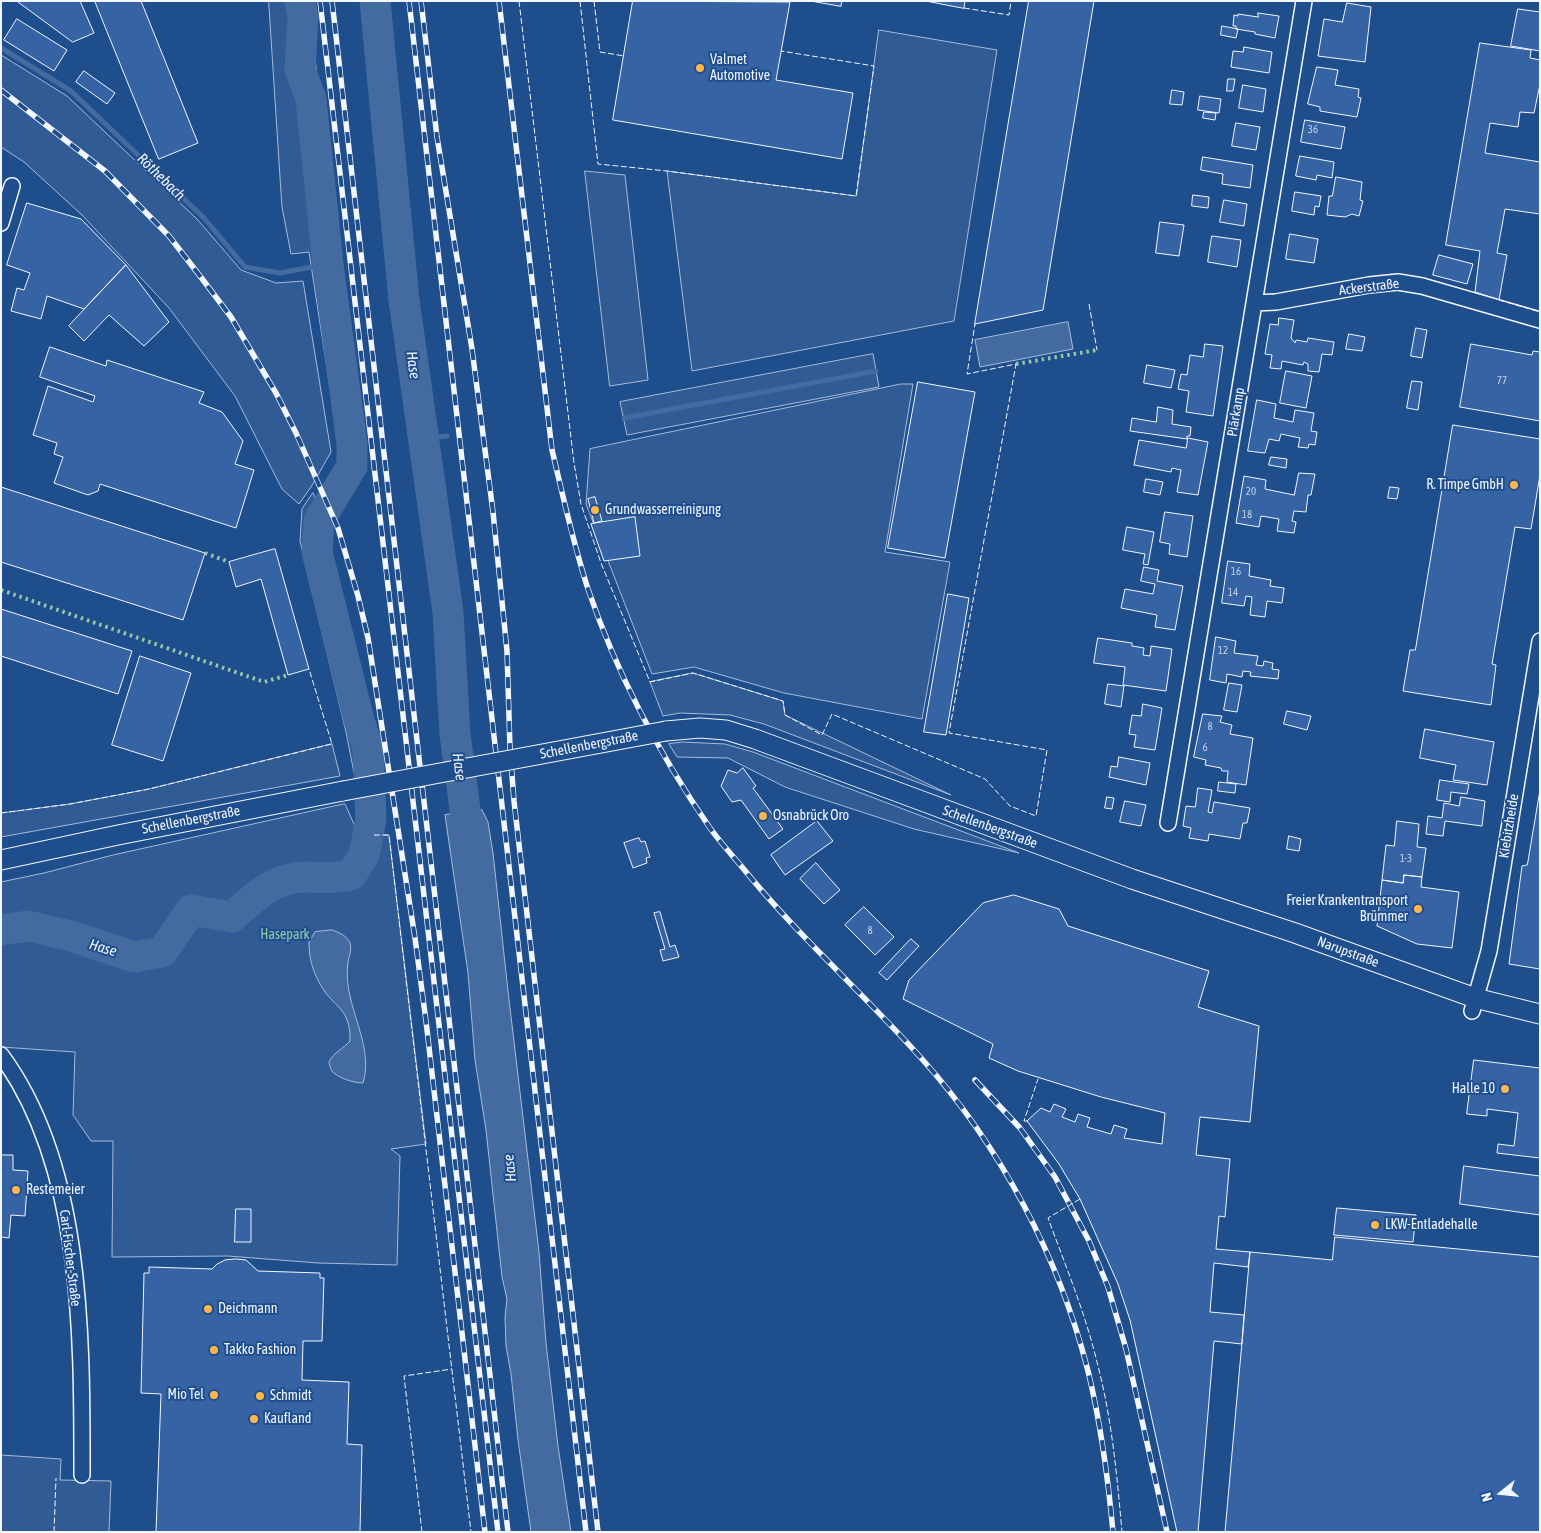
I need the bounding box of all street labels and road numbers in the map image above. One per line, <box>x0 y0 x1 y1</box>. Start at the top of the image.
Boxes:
street label: Ackerstraße <box>1338 275 1400 299</box>
street label: Piärkamp <box>1224 386 1248 438</box>
street label: Schellenbergstraße <box>539 727 639 763</box>
street label: Kiebitzheide <box>1496 793 1522 859</box>
street label: Schellenbergstraße <box>141 802 241 838</box>
street label: Schellenbergstraße <box>940 802 1040 852</box>
street label: Narupstraße <box>1315 933 1381 971</box>
street label: Carl-Fischer-Straße <box>56 1209 84 1307</box>

